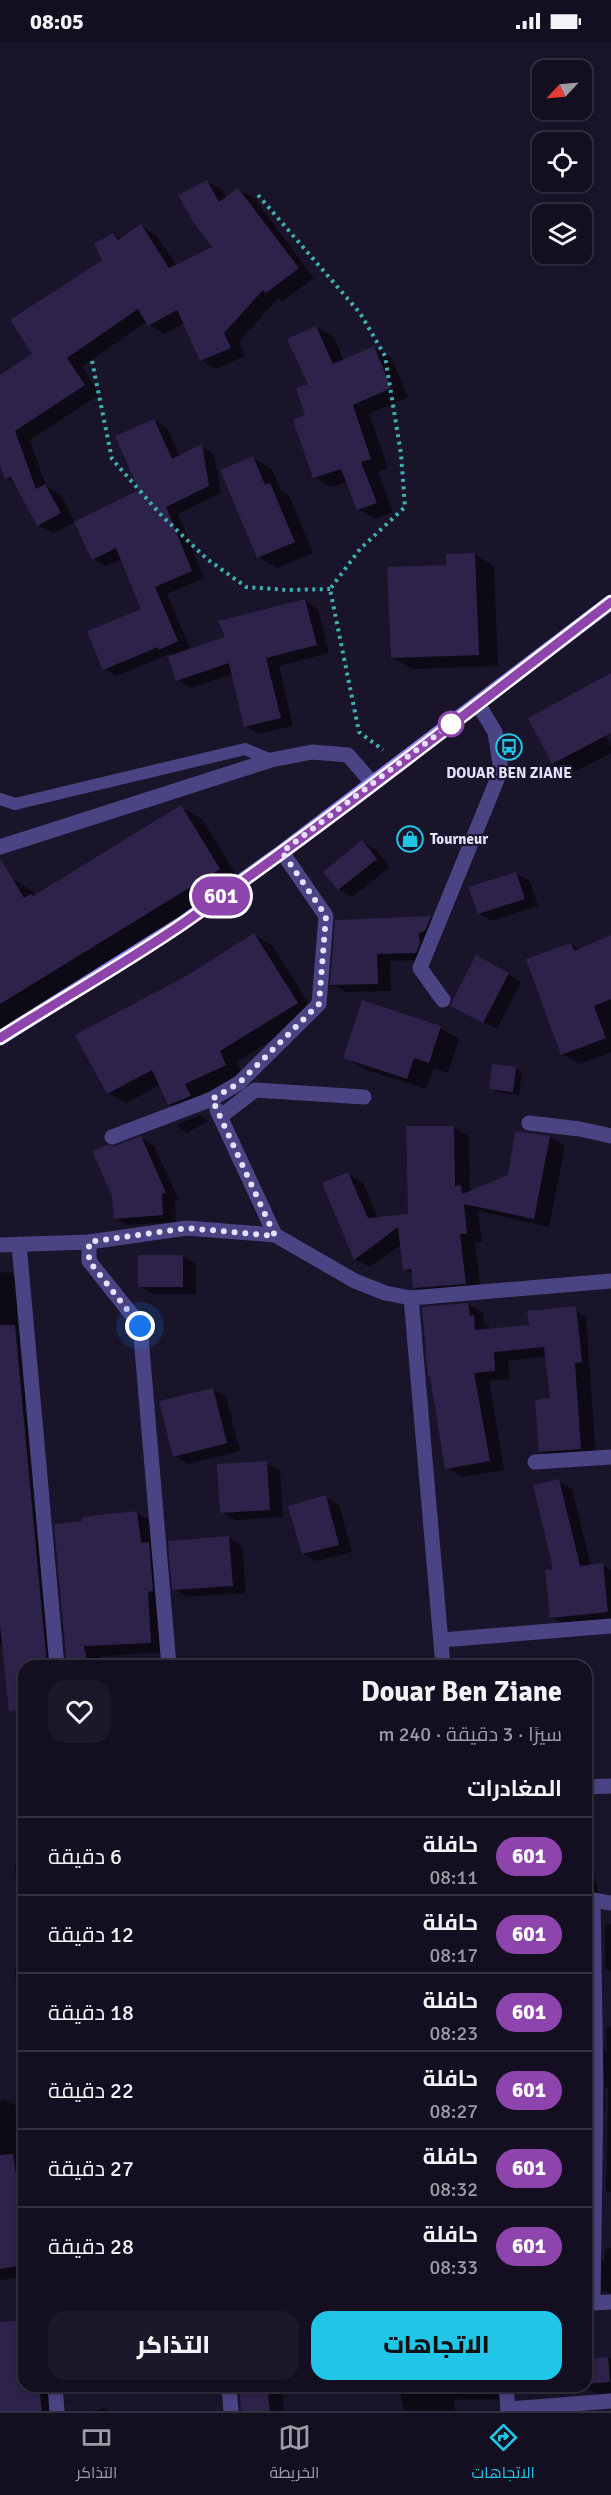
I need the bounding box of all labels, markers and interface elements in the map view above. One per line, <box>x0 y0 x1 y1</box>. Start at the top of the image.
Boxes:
text: 08:05 <box>30 8 84 35</box>
north arrow <box>532 60 592 120</box>
map controls <box>532 60 592 264</box>
button: locate <box>532 132 592 192</box>
button: layers <box>532 204 592 264</box>
unlabelled marker <box>438 711 464 737</box>
bus stop icon: DOUAR BEN ZIANE <box>494 732 524 762</box>
place label: DOUAR BEN ZIANE <box>446 764 572 782</box>
shop icon: Tourneur <box>395 824 425 854</box>
place label: Tourneur <box>430 830 488 848</box>
line badge: 601 <box>186 876 256 916</box>
text: 601 <box>204 883 238 909</box>
your location <box>125 1311 155 1341</box>
text: Douar Ben Ziane <box>361 1675 562 1709</box>
button: heart <box>48 1680 111 1743</box>
text: سيرًا · 3 دقيقة · 240 m <box>378 1722 562 1747</box>
text: المغادرات <box>467 1775 562 1802</box>
text: حافلة <box>423 1831 478 1858</box>
text: 6 دقيقة <box>48 1843 122 1870</box>
text: 601 <box>512 1843 546 1869</box>
text: 08:11 <box>429 1865 478 1890</box>
text: حافلة <box>423 1909 478 1936</box>
text: 12 دقيقة <box>48 1921 134 1948</box>
text: 601 <box>512 1921 546 1947</box>
text: 08:17 <box>429 1943 478 1968</box>
text: حافلة <box>423 1987 478 2014</box>
text: 18 دقيقة <box>48 1999 134 2026</box>
text: 601 <box>512 1999 546 2025</box>
text: 08:23 <box>429 2021 478 2046</box>
text: حافلة <box>423 2065 478 2092</box>
text: 22 دقيقة <box>48 2077 134 2104</box>
text: 601 <box>512 2077 546 2103</box>
text: 08:27 <box>429 2099 478 2124</box>
text: حافلة <box>423 2143 478 2170</box>
text: 27 دقيقة <box>48 2155 134 2182</box>
text: 601 <box>512 2155 546 2181</box>
text: 08:32 <box>429 2177 478 2202</box>
text: حافلة <box>423 2221 478 2248</box>
text: 28 دقيقة <box>48 2233 134 2260</box>
text: 601 <box>512 2233 546 2259</box>
text: 08:33 <box>429 2255 478 2280</box>
button: التذاكر <box>48 2311 299 2380</box>
button: الاتجاهات <box>311 2311 562 2380</box>
tab: التذاكر <box>76 2421 117 2487</box>
tab: الخريطة <box>269 2421 319 2487</box>
tab: الاتجاهات <box>472 2421 535 2487</box>

